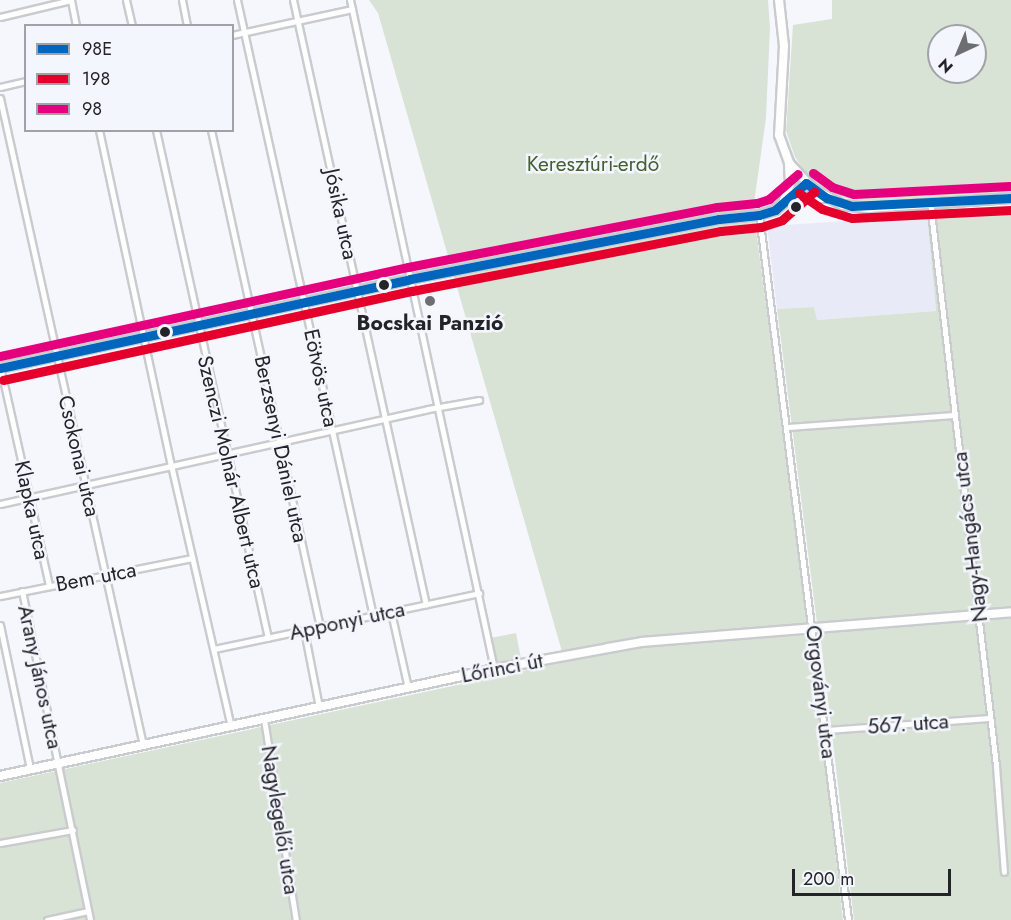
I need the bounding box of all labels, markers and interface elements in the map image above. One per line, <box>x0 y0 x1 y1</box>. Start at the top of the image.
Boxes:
legend <box>24 24 234 132</box>
north arrow <box>927 24 987 84</box>
text: 98E <box>82 36 112 62</box>
text: N <box>933 53 958 79</box>
text: 198 <box>82 66 110 92</box>
text: 98 <box>82 96 102 122</box>
park label: Keresztúri-erdő <box>527 151 659 177</box>
street label: Jósika utca <box>319 166 363 262</box>
unlabelled marker <box>790 201 802 213</box>
unlabelled marker <box>378 279 390 291</box>
marker: Bocskai Panzió <box>423 294 437 308</box>
place label: Bocskai Panzió <box>357 310 503 336</box>
unlabelled marker <box>159 326 171 338</box>
street label: Eötvös utca <box>298 327 344 429</box>
street label: Szenczi Molnár Albert utca <box>192 353 270 591</box>
street label: Berzsenyi Dániel utca <box>249 353 313 545</box>
street label: Csokonai utca <box>53 393 105 519</box>
street label: Nagy-Hangács utca <box>947 450 993 624</box>
street label: Klapka utca <box>9 458 55 562</box>
street label: Bem utca <box>54 557 138 597</box>
street label: Apponyi utca <box>287 596 407 646</box>
street label: Arany János utca <box>12 603 68 751</box>
street label: Orgoványi utca <box>800 624 842 760</box>
street label: Lőrinci út <box>459 648 545 688</box>
street label: 567. utca <box>866 709 950 739</box>
street label: Nagylegelői utca <box>256 744 304 896</box>
scale bar <box>795 857 954 895</box>
text: 200 m <box>803 866 854 892</box>

